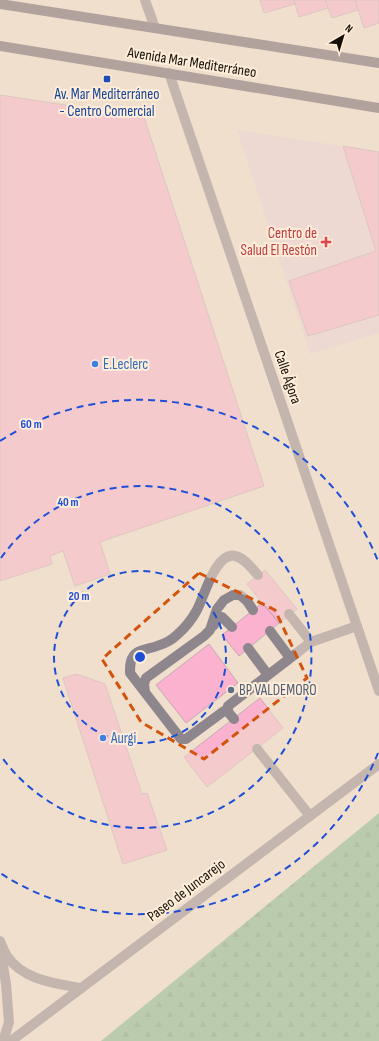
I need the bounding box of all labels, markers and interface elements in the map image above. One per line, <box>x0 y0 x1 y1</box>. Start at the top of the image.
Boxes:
north arrow <box>323 16 363 56</box>
text: N <box>343 22 355 36</box>
street label: Avenida Mar Mediterráneo <box>125 43 258 82</box>
marker: Av. Mar Mediterráneo - Centro Comercial <box>102 74 112 84</box>
place label: Av. Mar Mediterráneo - Centro Comercial <box>53 85 160 121</box>
place label: Centro de Salud El Restón <box>240 224 317 260</box>
marker: Centro de Salud El Restón <box>320 236 332 248</box>
street label: Calle Ágora <box>270 348 306 407</box>
place label: E.Leclerc <box>103 355 148 374</box>
marker: E.Leclerc <box>90 359 100 369</box>
text: 60 m <box>20 417 42 432</box>
text: 40 m <box>57 495 79 510</box>
text: 20 m <box>69 589 89 604</box>
centre of rings <box>133 650 147 664</box>
place label: BP VALDEMORO <box>239 681 317 700</box>
marker: BP VALDEMORO <box>226 685 236 695</box>
place label: Aurgi <box>110 729 137 748</box>
marker: Aurgi <box>98 733 108 743</box>
street label: Paseo de Juncarejo <box>143 855 229 926</box>

